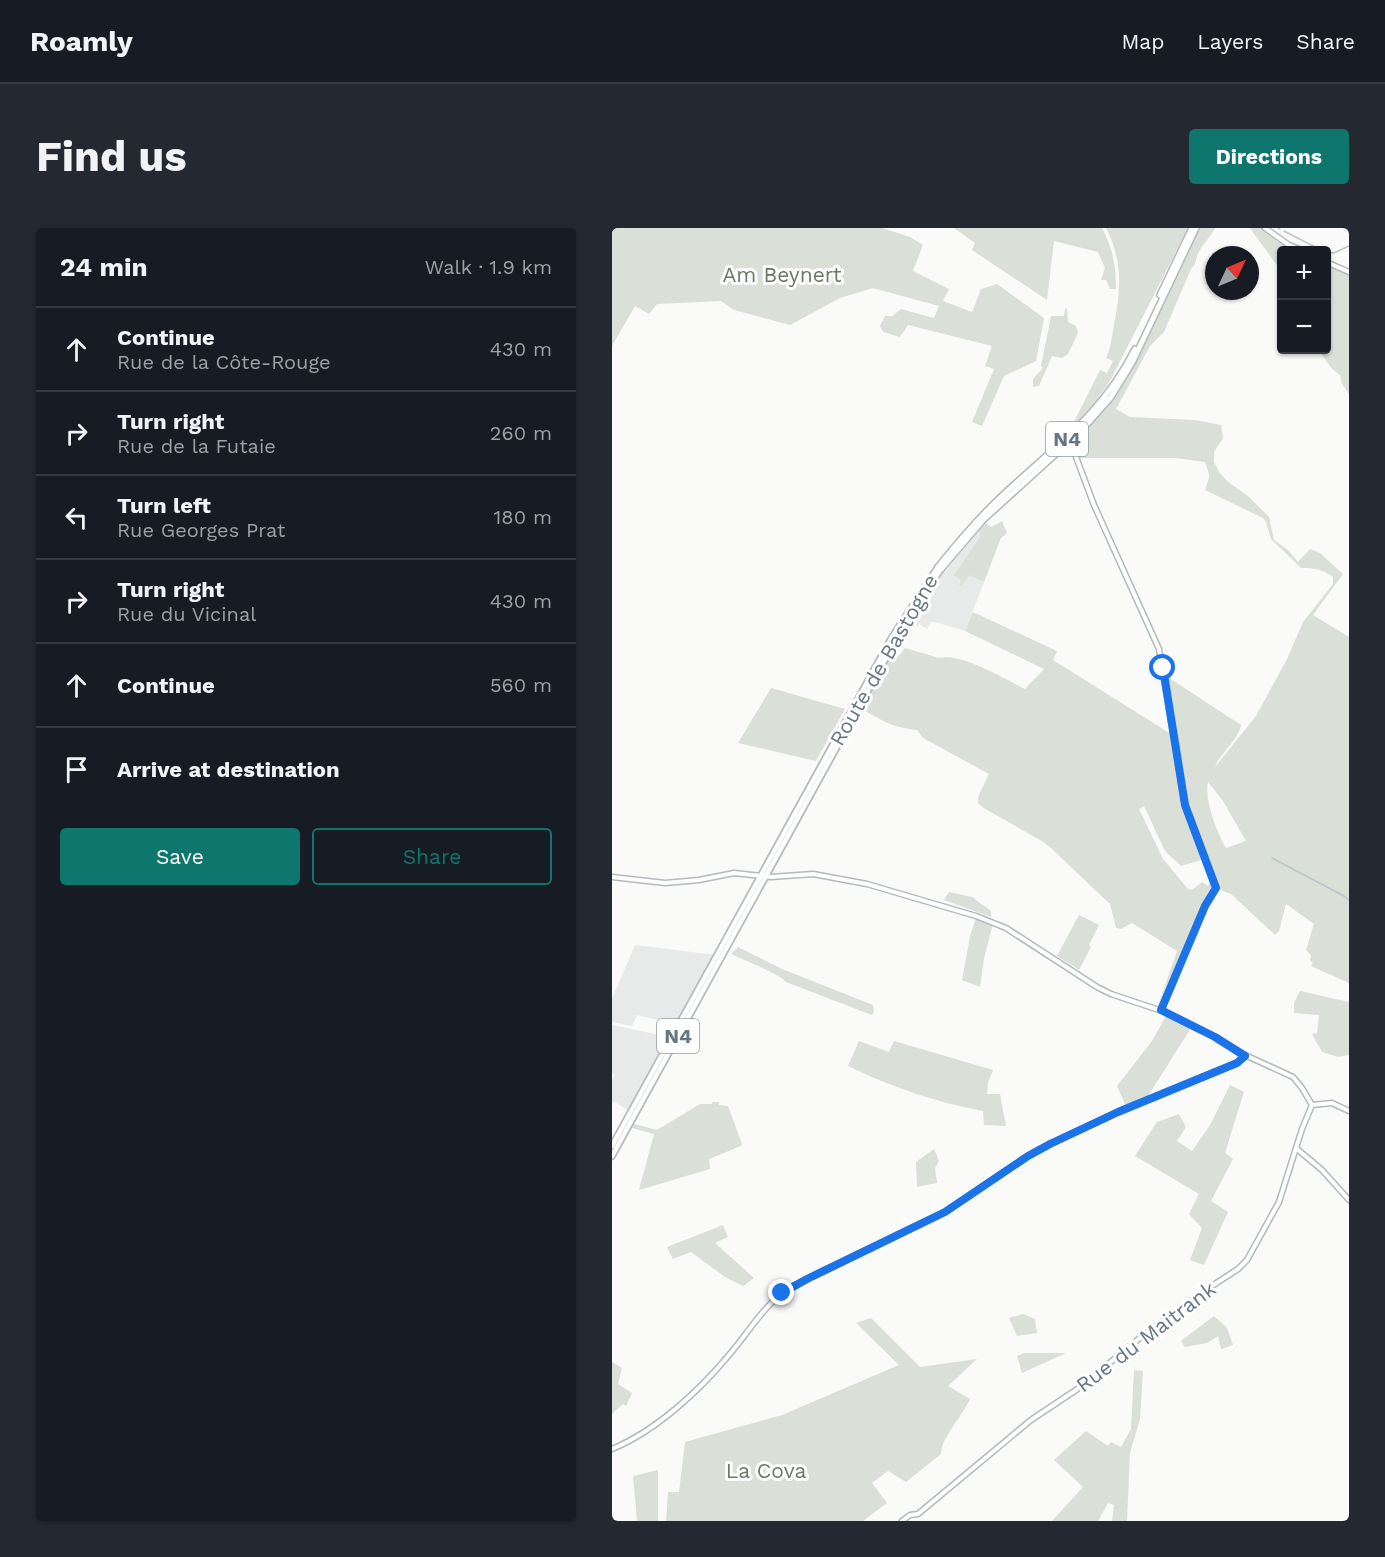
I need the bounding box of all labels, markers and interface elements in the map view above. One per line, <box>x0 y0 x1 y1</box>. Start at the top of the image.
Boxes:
text: Roamly <box>30 25 133 58</box>
text: Map <box>1121 29 1164 54</box>
text: Layers <box>1197 29 1263 54</box>
text: Share <box>1296 29 1355 54</box>
button: Directions <box>1189 129 1349 184</box>
text: Find us <box>36 132 187 181</box>
north arrow <box>1205 246 1259 300</box>
map controls <box>1277 246 1331 354</box>
button: + <box>1277 246 1331 300</box>
text: 24 min <box>60 252 148 282</box>
text: Walk · 1.9 km <box>425 255 552 279</box>
park label: Am Beynert <box>722 262 842 287</box>
button: − <box>1277 300 1331 354</box>
text: Continue <box>117 325 215 350</box>
icon: ahead <box>60 333 93 366</box>
text: 430 m <box>490 337 552 361</box>
text: Rue de la Côte-Rouge <box>117 350 331 374</box>
text: Turn right <box>117 409 224 434</box>
icon: right <box>60 417 93 450</box>
text: 260 m <box>490 421 552 445</box>
road number: N4 <box>1046 422 1088 456</box>
text: Rue de la Futaie <box>117 434 276 458</box>
text: Turn left <box>117 493 211 518</box>
icon: left <box>60 501 93 534</box>
text: 180 m <box>494 505 552 529</box>
text: Rue Georges Prat <box>117 518 285 542</box>
street label: Route de Bastogne <box>824 569 943 750</box>
text: Turn right <box>117 577 224 602</box>
icon: right <box>60 585 93 618</box>
text: 430 m <box>490 589 552 613</box>
text: Rue du Vicinal <box>117 602 256 626</box>
route start <box>1149 654 1175 680</box>
icon: ahead <box>60 669 93 702</box>
text: Continue <box>117 673 215 698</box>
text: 560 m <box>490 673 552 697</box>
icon: arrive <box>60 753 93 786</box>
text: Arrive at destination <box>117 757 340 782</box>
button: Save <box>60 828 300 885</box>
button: Share <box>312 828 552 885</box>
road number: N4 <box>657 1019 699 1053</box>
street label: Rue du Maitrank <box>1071 1276 1221 1397</box>
route end <box>768 1279 794 1305</box>
park label: La Cova <box>726 1458 806 1483</box>

